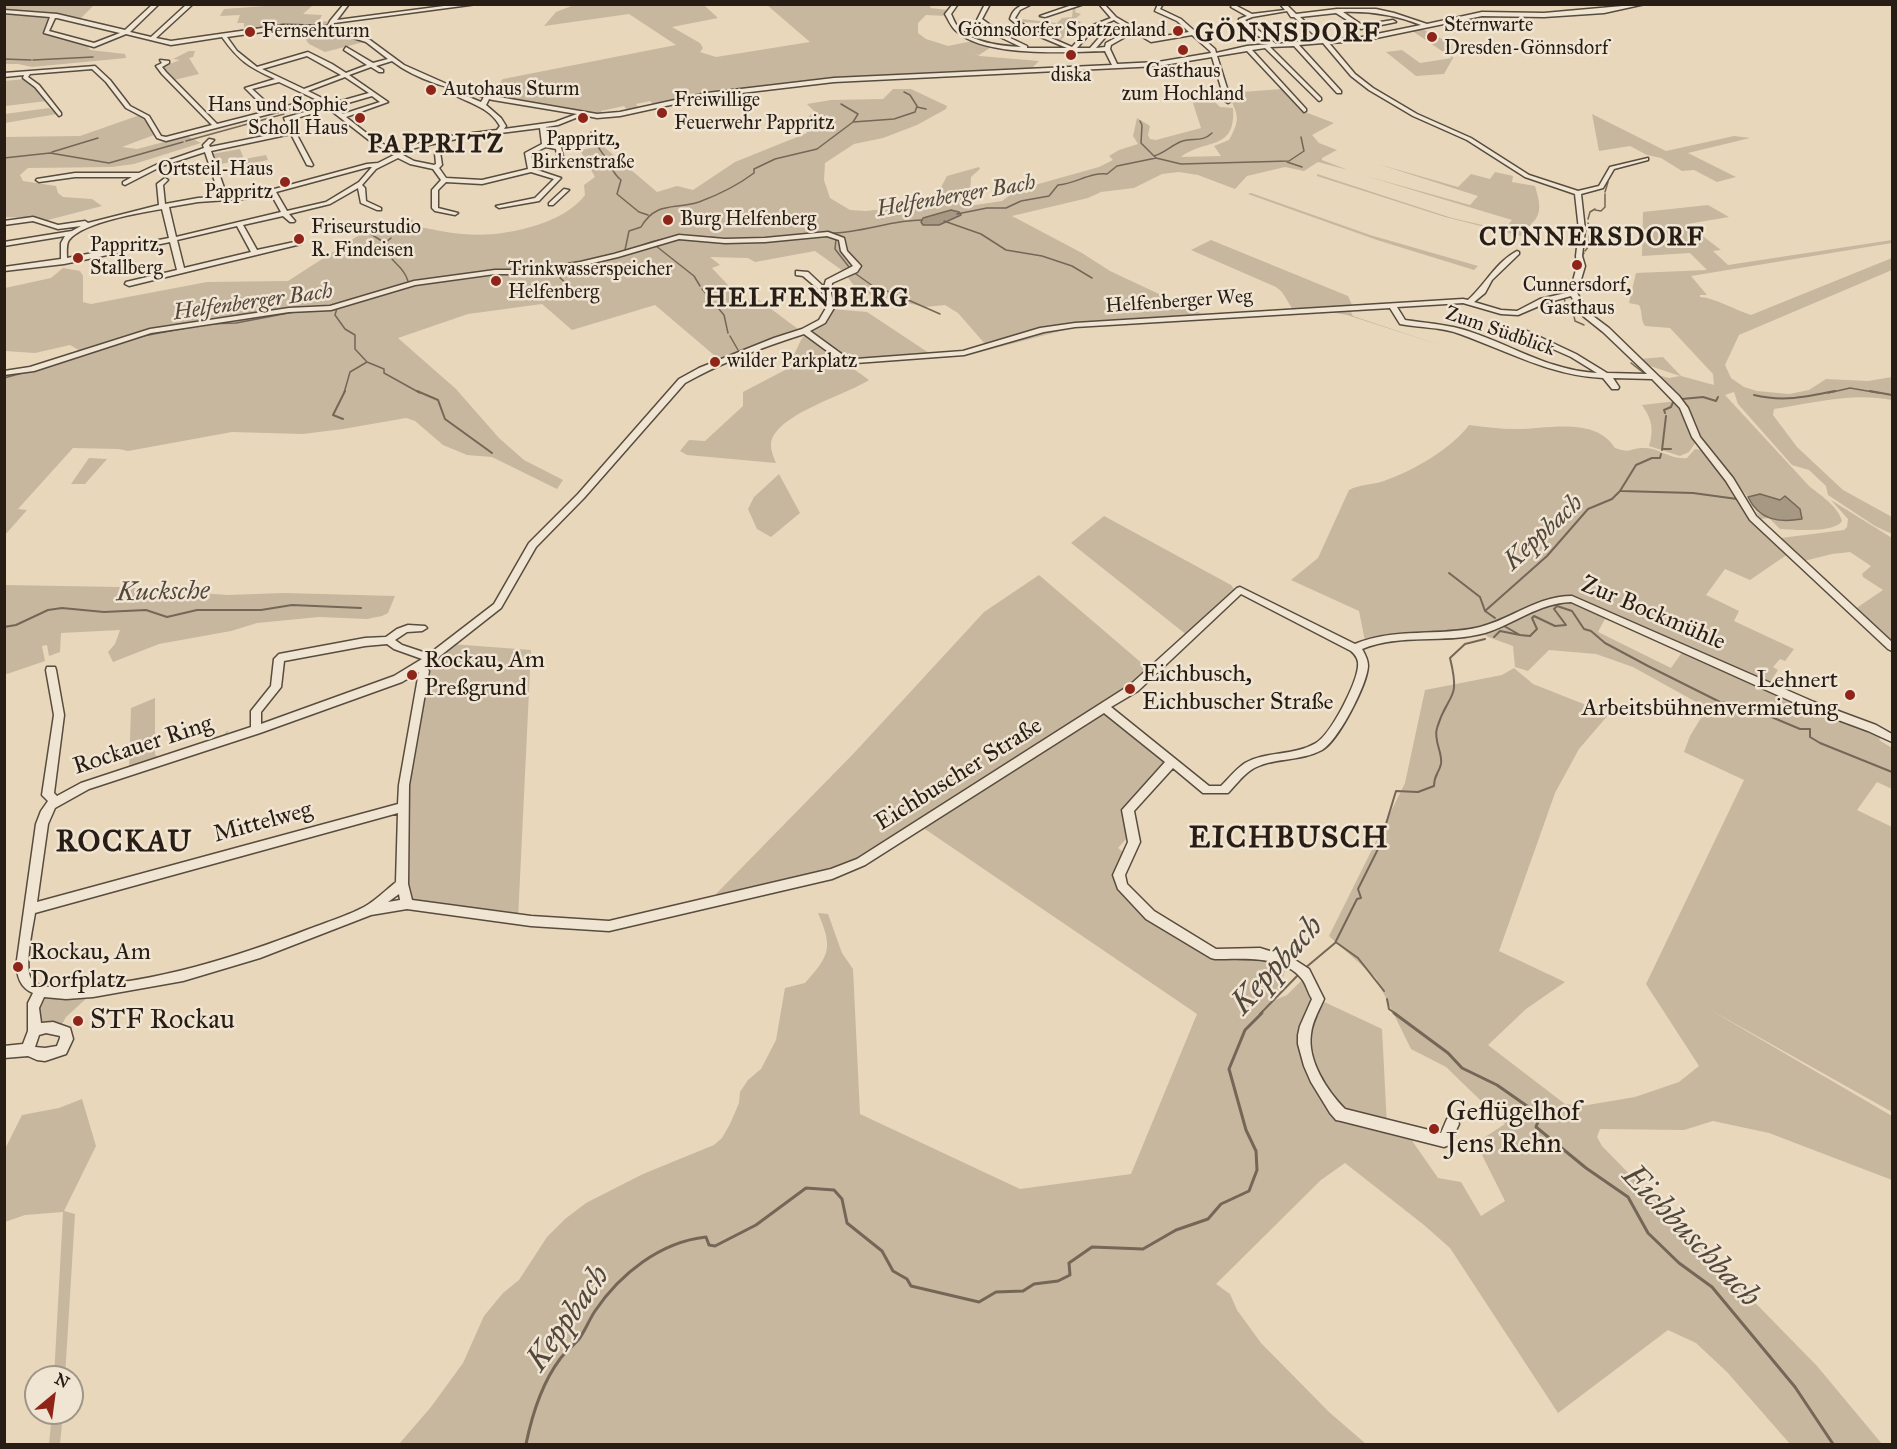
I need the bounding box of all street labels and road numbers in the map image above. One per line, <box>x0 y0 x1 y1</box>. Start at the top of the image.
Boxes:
street label: Helfenberger Weg <box>1105 285 1253 319</box>
street label: Zum Südblick <box>1442 302 1558 362</box>
street label: Zur Bockmühle <box>1577 571 1729 657</box>
street label: Rockauer Ring <box>70 710 216 782</box>
street label: Eichbuscher Straße <box>870 712 1048 838</box>
street label: Mittelweg <box>210 796 316 850</box>

